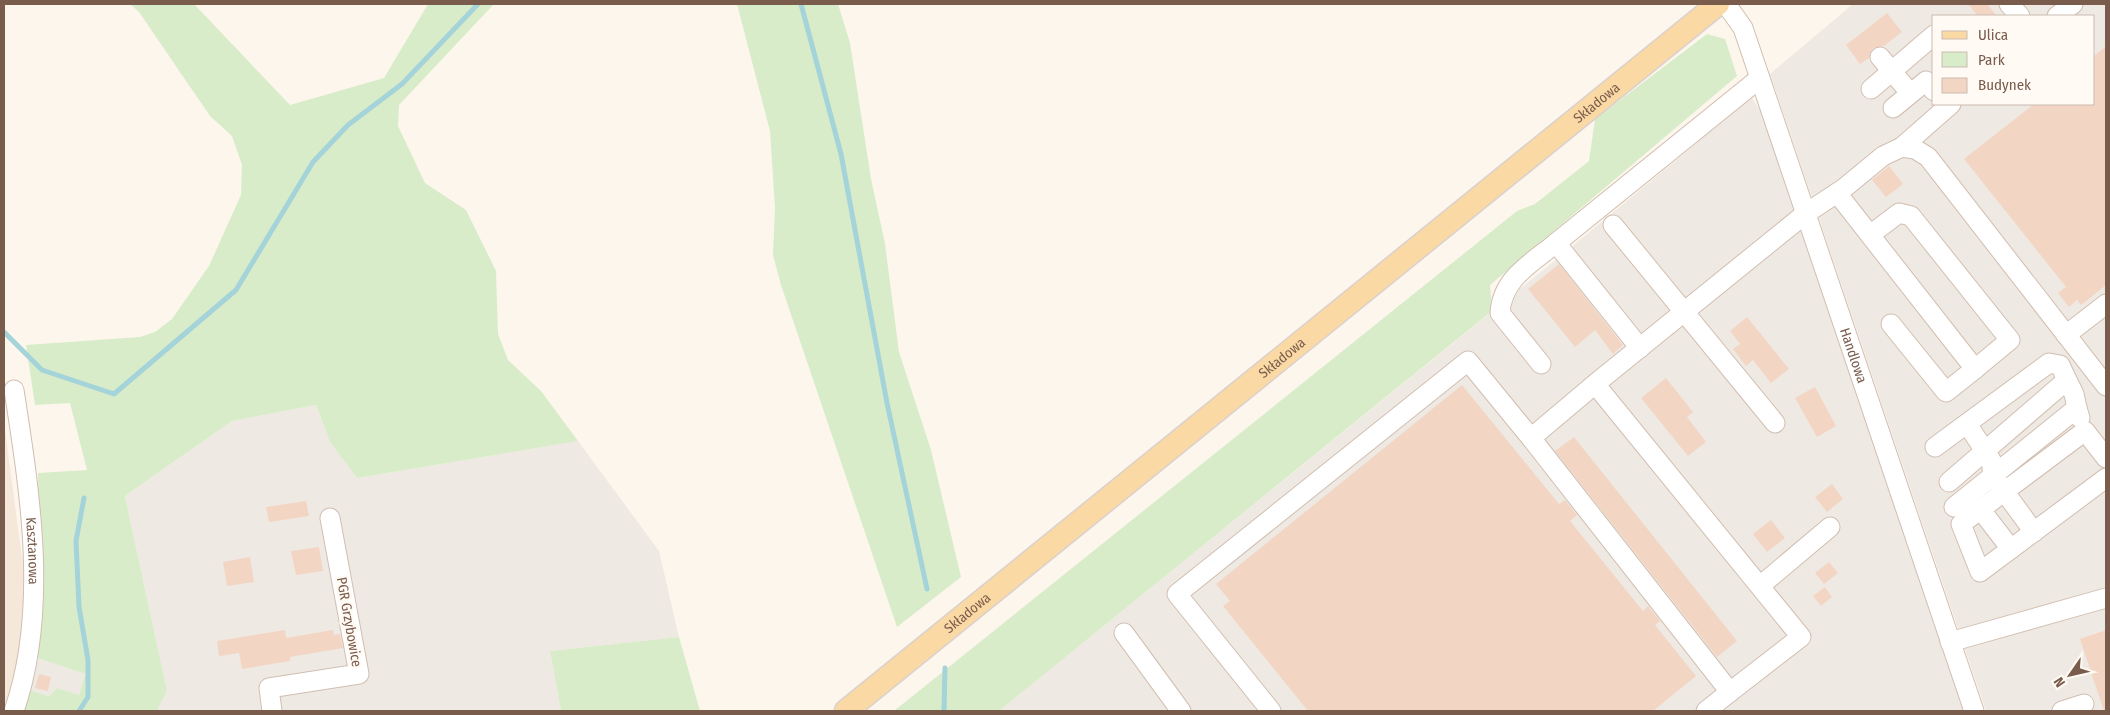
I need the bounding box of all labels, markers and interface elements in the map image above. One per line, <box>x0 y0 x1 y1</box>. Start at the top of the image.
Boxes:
legend <box>1932 15 2095 105</box>
text: Ulica <box>1978 26 2008 44</box>
text: Park <box>1978 51 2005 69</box>
text: Budynek <box>1978 76 2031 94</box>
street label: Składowa <box>1570 79 1623 127</box>
street label: Handlowa <box>1837 326 1871 385</box>
street label: Składowa <box>1255 334 1309 382</box>
street label: Kasztanowa <box>22 516 42 585</box>
street label: PGR Grzybowice <box>333 576 365 668</box>
street label: Składowa <box>940 589 994 637</box>
north arrow <box>2045 650 2095 700</box>
text: N <box>2050 674 2069 690</box>

